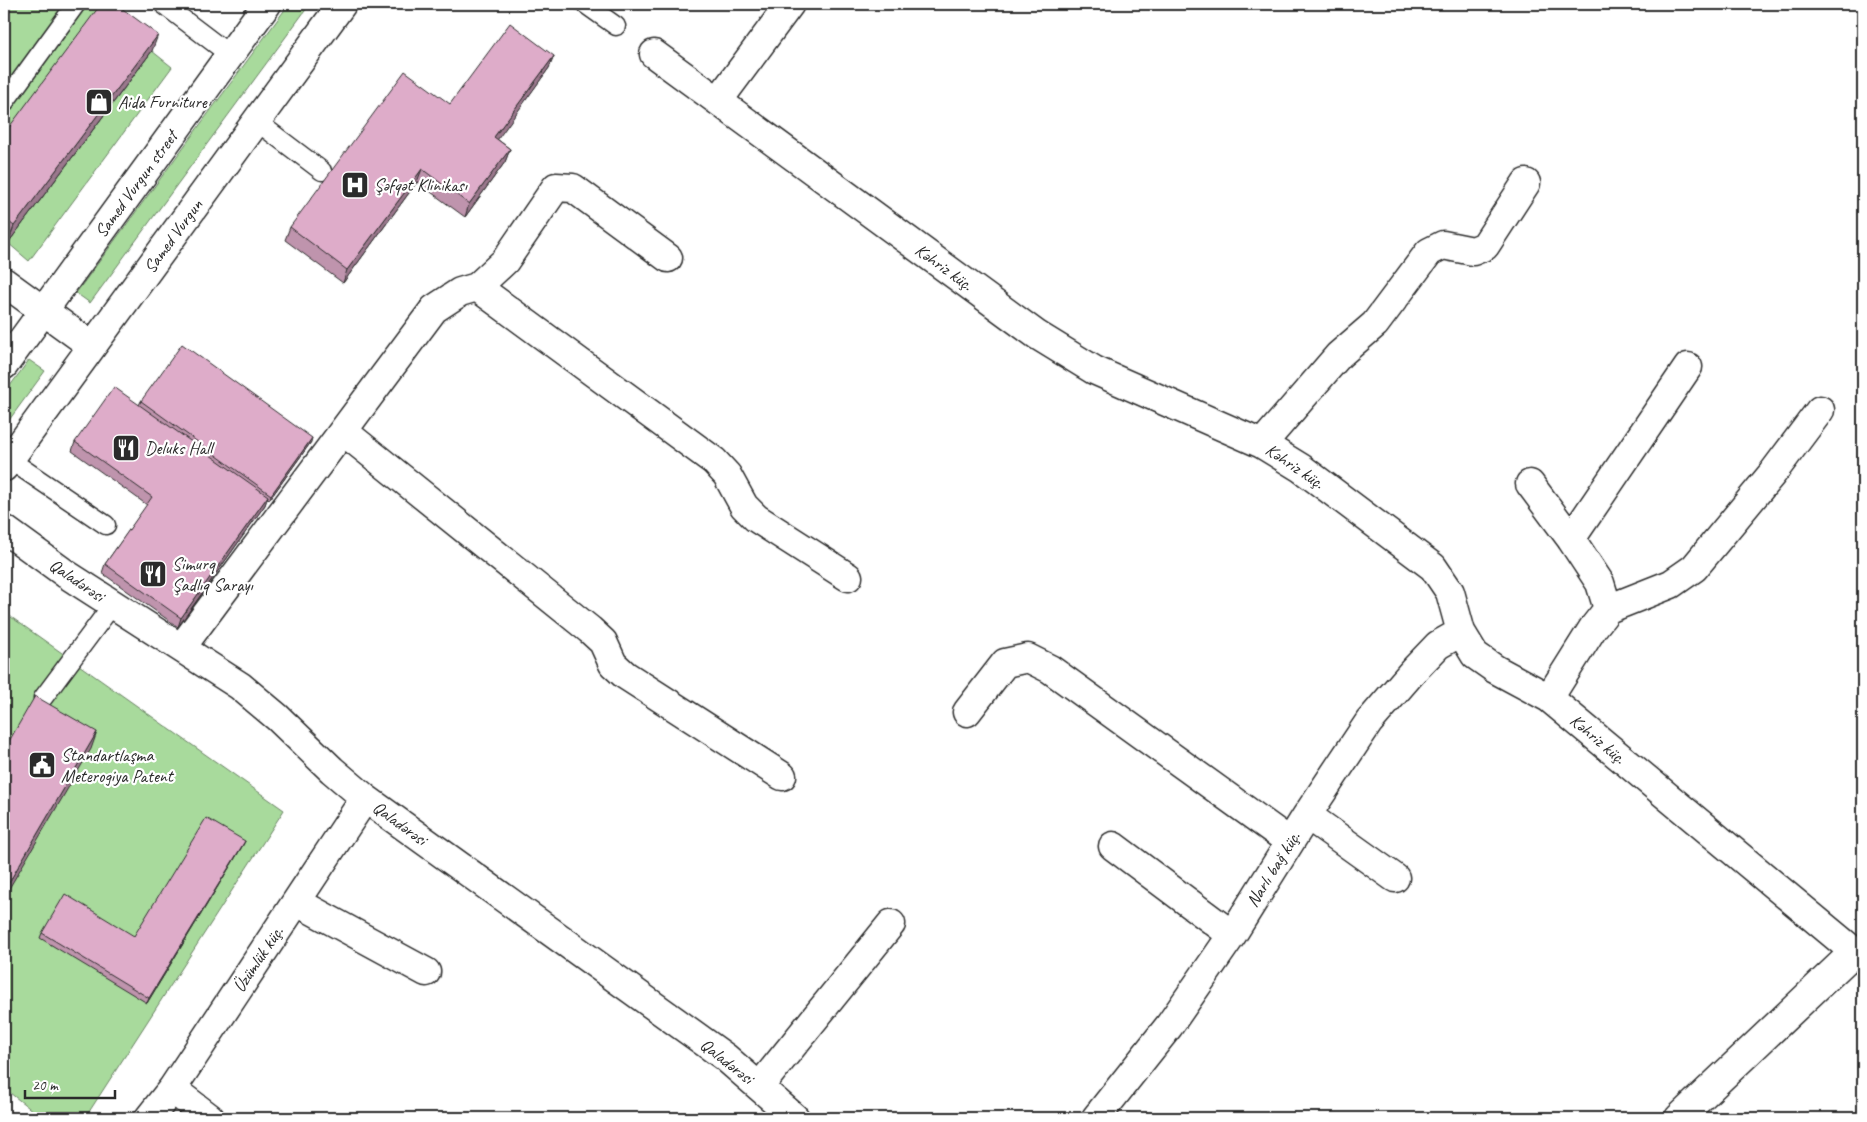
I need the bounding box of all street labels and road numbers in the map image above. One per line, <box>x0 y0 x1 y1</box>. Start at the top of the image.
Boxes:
street label: Samed Vurgun street <box>90 126 182 242</box>
street label: Samed Vurgun <box>139 195 207 277</box>
street label: Kəhriz küç. <box>911 239 978 296</box>
street label: Kəhriz küç. <box>1261 438 1329 494</box>
street label: Qaladərəsi <box>45 554 111 608</box>
street label: Kəhriz küç. <box>1566 709 1631 769</box>
street label: Qaladərəsi <box>368 796 434 852</box>
street label: Narlı bağ küç. <box>1241 827 1305 911</box>
street label: Üzümlük küç. <box>228 921 288 996</box>
street label: Qaladərəsi <box>696 1033 760 1090</box>

